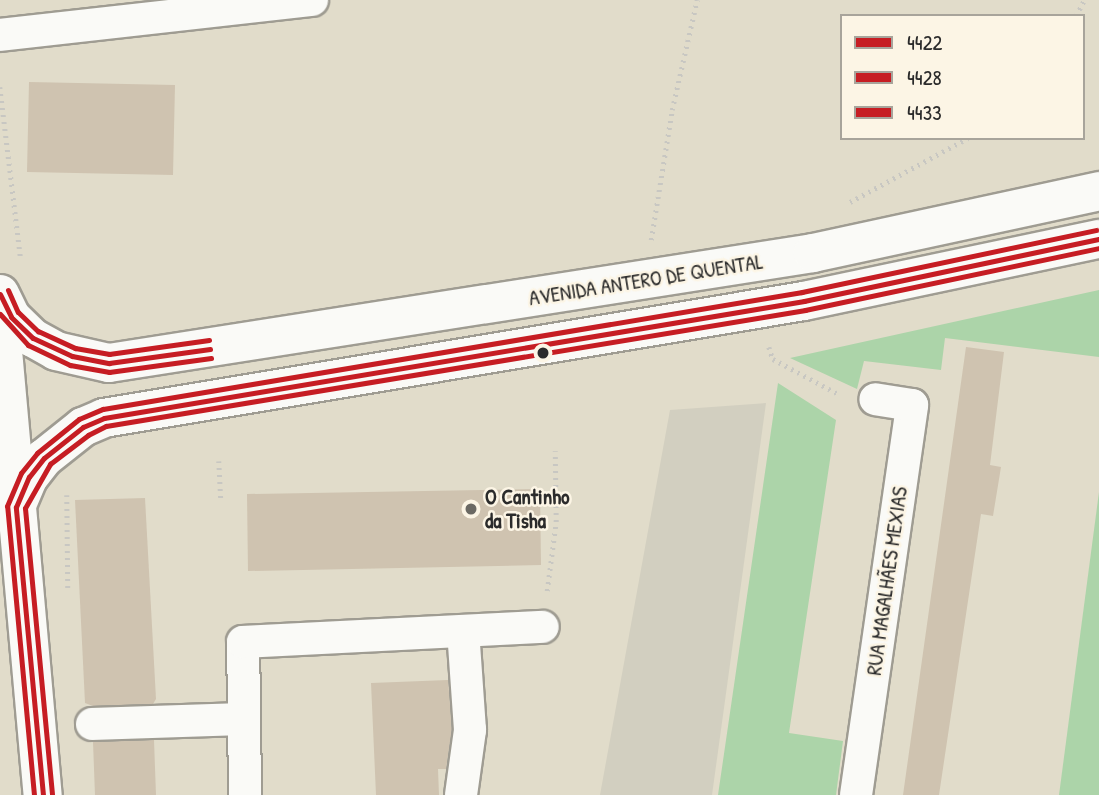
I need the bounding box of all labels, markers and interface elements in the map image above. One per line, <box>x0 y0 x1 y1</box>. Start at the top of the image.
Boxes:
legend <box>840 14 1085 140</box>
text: 4422 <box>907 28 942 57</box>
text: 4428 <box>907 63 942 92</box>
text: 4433 <box>907 98 942 127</box>
street label: AVENIDA ANTERO DE QUENTAL <box>527 249 765 311</box>
unlabelled marker <box>536 346 550 360</box>
place label: O Cantinho da Tisha <box>485 484 569 534</box>
street label: RUA MAGALHÃES MEXIAS <box>861 485 913 677</box>
marker: O Cantinho da Tisha <box>463 501 479 517</box>

